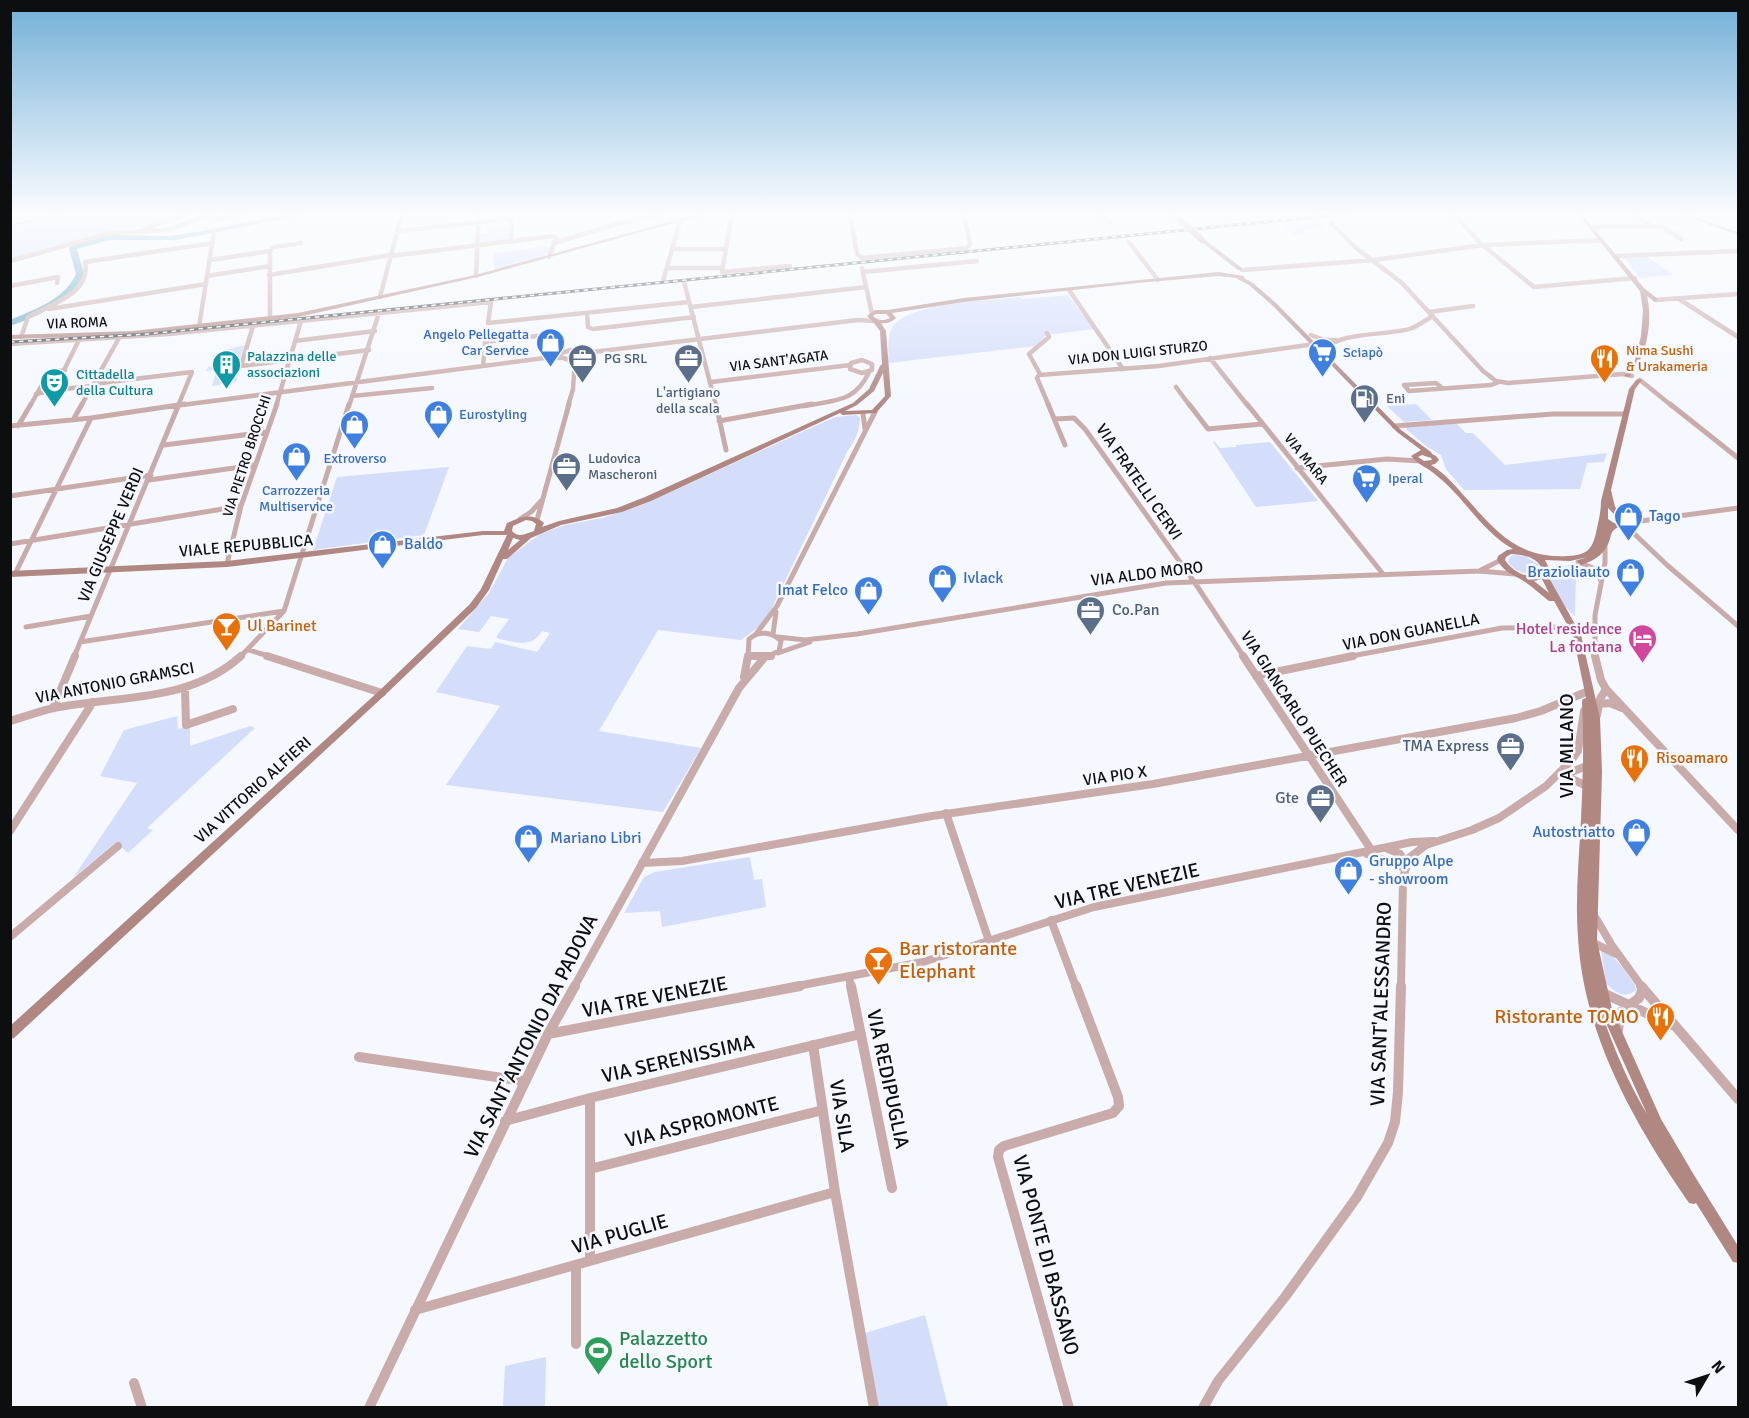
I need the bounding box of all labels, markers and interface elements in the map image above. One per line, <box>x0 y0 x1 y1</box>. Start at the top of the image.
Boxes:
street label: VIA ROMA <box>46 313 108 333</box>
place label: Angelo Pellegatta Car Service <box>423 326 529 359</box>
shop icon: Angelo Pellegatta Car Service <box>534 326 566 368</box>
supermarket icon: Sciapò <box>1306 336 1338 378</box>
street label: VIA DON LUIGI STURZO <box>1067 337 1209 369</box>
office icon: PG SRL <box>567 342 599 384</box>
office icon: L'artigiano della scala <box>672 342 704 384</box>
restaurant icon: Nima Sushi & Urakameria <box>1589 342 1621 384</box>
place label: Nima Sushi & Urakameria <box>1626 342 1708 375</box>
place label: Sciapò <box>1343 344 1383 361</box>
street label: VIA SANT'AGATA <box>729 346 830 375</box>
building icon: Palazzina delle associazioni <box>210 348 242 390</box>
place label: Palazzina delle associazioni <box>247 348 336 381</box>
place label: PG SRL <box>604 350 647 367</box>
theatre icon: Cittadella della Cultura <box>39 366 71 408</box>
place label: Cittadella della Cultura <box>76 366 153 399</box>
fuel station icon: Eni <box>1349 382 1381 424</box>
place label: L'artigiano della scala <box>656 384 720 417</box>
place label: Eni <box>1386 390 1405 407</box>
street label: VIA PIETRO BROCCHI <box>219 393 275 519</box>
shop icon: Eurostyling <box>422 398 454 440</box>
place label: Eurostyling <box>459 406 527 423</box>
shop icon: Extroverso <box>339 408 371 450</box>
street label: VIA FRATELLI CERVI <box>1091 420 1187 544</box>
street label: VIA MARA <box>1280 430 1332 488</box>
shop icon: Carrozzeria Multiservice <box>280 440 312 482</box>
place label: Extroverso <box>323 450 387 467</box>
office icon: Ludovica Mascheroni <box>551 450 583 492</box>
place label: Ludovica Mascheroni <box>588 450 657 483</box>
supermarket icon: Iperal <box>1351 462 1383 504</box>
street label: VIA GIUSEPPE VERDI <box>74 465 148 605</box>
place label: Iperal <box>1388 470 1423 487</box>
place label: Carrozzeria Multiservice <box>259 482 333 515</box>
shop icon: Tago <box>1612 500 1644 542</box>
place label: Tago <box>1649 506 1681 526</box>
shop icon: Baldo <box>367 528 399 570</box>
street label: VIALE REPUBBLICA <box>178 530 314 562</box>
place label: Baldo <box>404 534 443 554</box>
shop icon: Brazioliauto <box>1615 556 1647 598</box>
street label: VIA ALDO MORO <box>1090 557 1204 591</box>
shop icon: Ivlack <box>926 562 958 604</box>
place label: Brazioliauto <box>1527 562 1610 582</box>
place label: Ivlack <box>963 568 1003 588</box>
shop icon: Imat Felco <box>853 574 885 616</box>
place label: Imat Felco <box>777 580 848 600</box>
office icon: Co.Pan <box>1075 594 1107 636</box>
place label: Co.Pan <box>1112 600 1159 620</box>
street label: VIA DON GUANELLA <box>1341 609 1481 655</box>
bar icon: Ul Barinet <box>210 610 242 652</box>
place label: Ul Barinet <box>247 616 317 636</box>
place label: Hotel residence La fontana <box>1516 619 1622 657</box>
hotel icon: Hotel residence La fontana <box>1627 622 1659 664</box>
street label: VIA GIANCARLO PUECHER <box>1236 627 1352 791</box>
street label: VIA ANTONIO GRAMSCI <box>34 658 196 708</box>
street label: VIA MILANO <box>1554 693 1579 799</box>
office icon: TMA Express <box>1494 730 1526 772</box>
street label: VIA VITTORIO ALFIERI <box>191 732 315 848</box>
place label: TMA Express <box>1403 736 1489 756</box>
restaurant icon: Risoamaro <box>1619 742 1651 784</box>
place label: Risoamaro <box>1656 748 1728 768</box>
street label: VIA PIO X <box>1082 762 1149 790</box>
office icon: Gte <box>1304 782 1336 824</box>
place label: Gte <box>1275 788 1299 808</box>
shop icon: Autostriatto <box>1620 816 1652 858</box>
shop icon: Mariano Libri <box>513 822 545 864</box>
place label: Autostriatto <box>1532 822 1615 842</box>
place label: Mariano Libri <box>550 828 642 848</box>
place label: Gruppo Alpe - showroom <box>1369 851 1454 889</box>
shop icon: Gruppo Alpe - showroom <box>1332 854 1364 896</box>
street label: VIA TRE VENEZIE <box>1052 857 1202 915</box>
street label: VIA SANT'ALESSANDRO <box>1365 901 1397 1107</box>
street label: VIA SANT'ANTONIO DA PADOVA <box>458 910 604 1162</box>
place label: Bar ristorante Elephant <box>899 936 1017 984</box>
bar icon: Bar ristorante Elephant <box>862 944 894 986</box>
street label: VIA TRE VENEZIE <box>580 971 730 1023</box>
restaurant icon: Ristorante TOMO <box>1644 1000 1676 1042</box>
place label: Ristorante TOMO <box>1494 1004 1639 1029</box>
street label: VIA REDIPUGLIA <box>861 1007 915 1151</box>
street label: VIA SERENISSIMA <box>599 1029 757 1089</box>
street label: VIA SILA <box>824 1078 860 1154</box>
street label: VIA ASPROMONTE <box>623 1091 781 1153</box>
street label: VIA PONTE DI BASSANO <box>1007 1152 1085 1358</box>
street label: VIA PUGLIE <box>569 1208 671 1260</box>
place label: Palazzetto dello Sport <box>619 1326 713 1374</box>
sports icon: Palazzetto dello Sport <box>582 1334 614 1376</box>
north arrow <box>1677 1346 1737 1406</box>
text: N <box>1707 1357 1729 1378</box>

